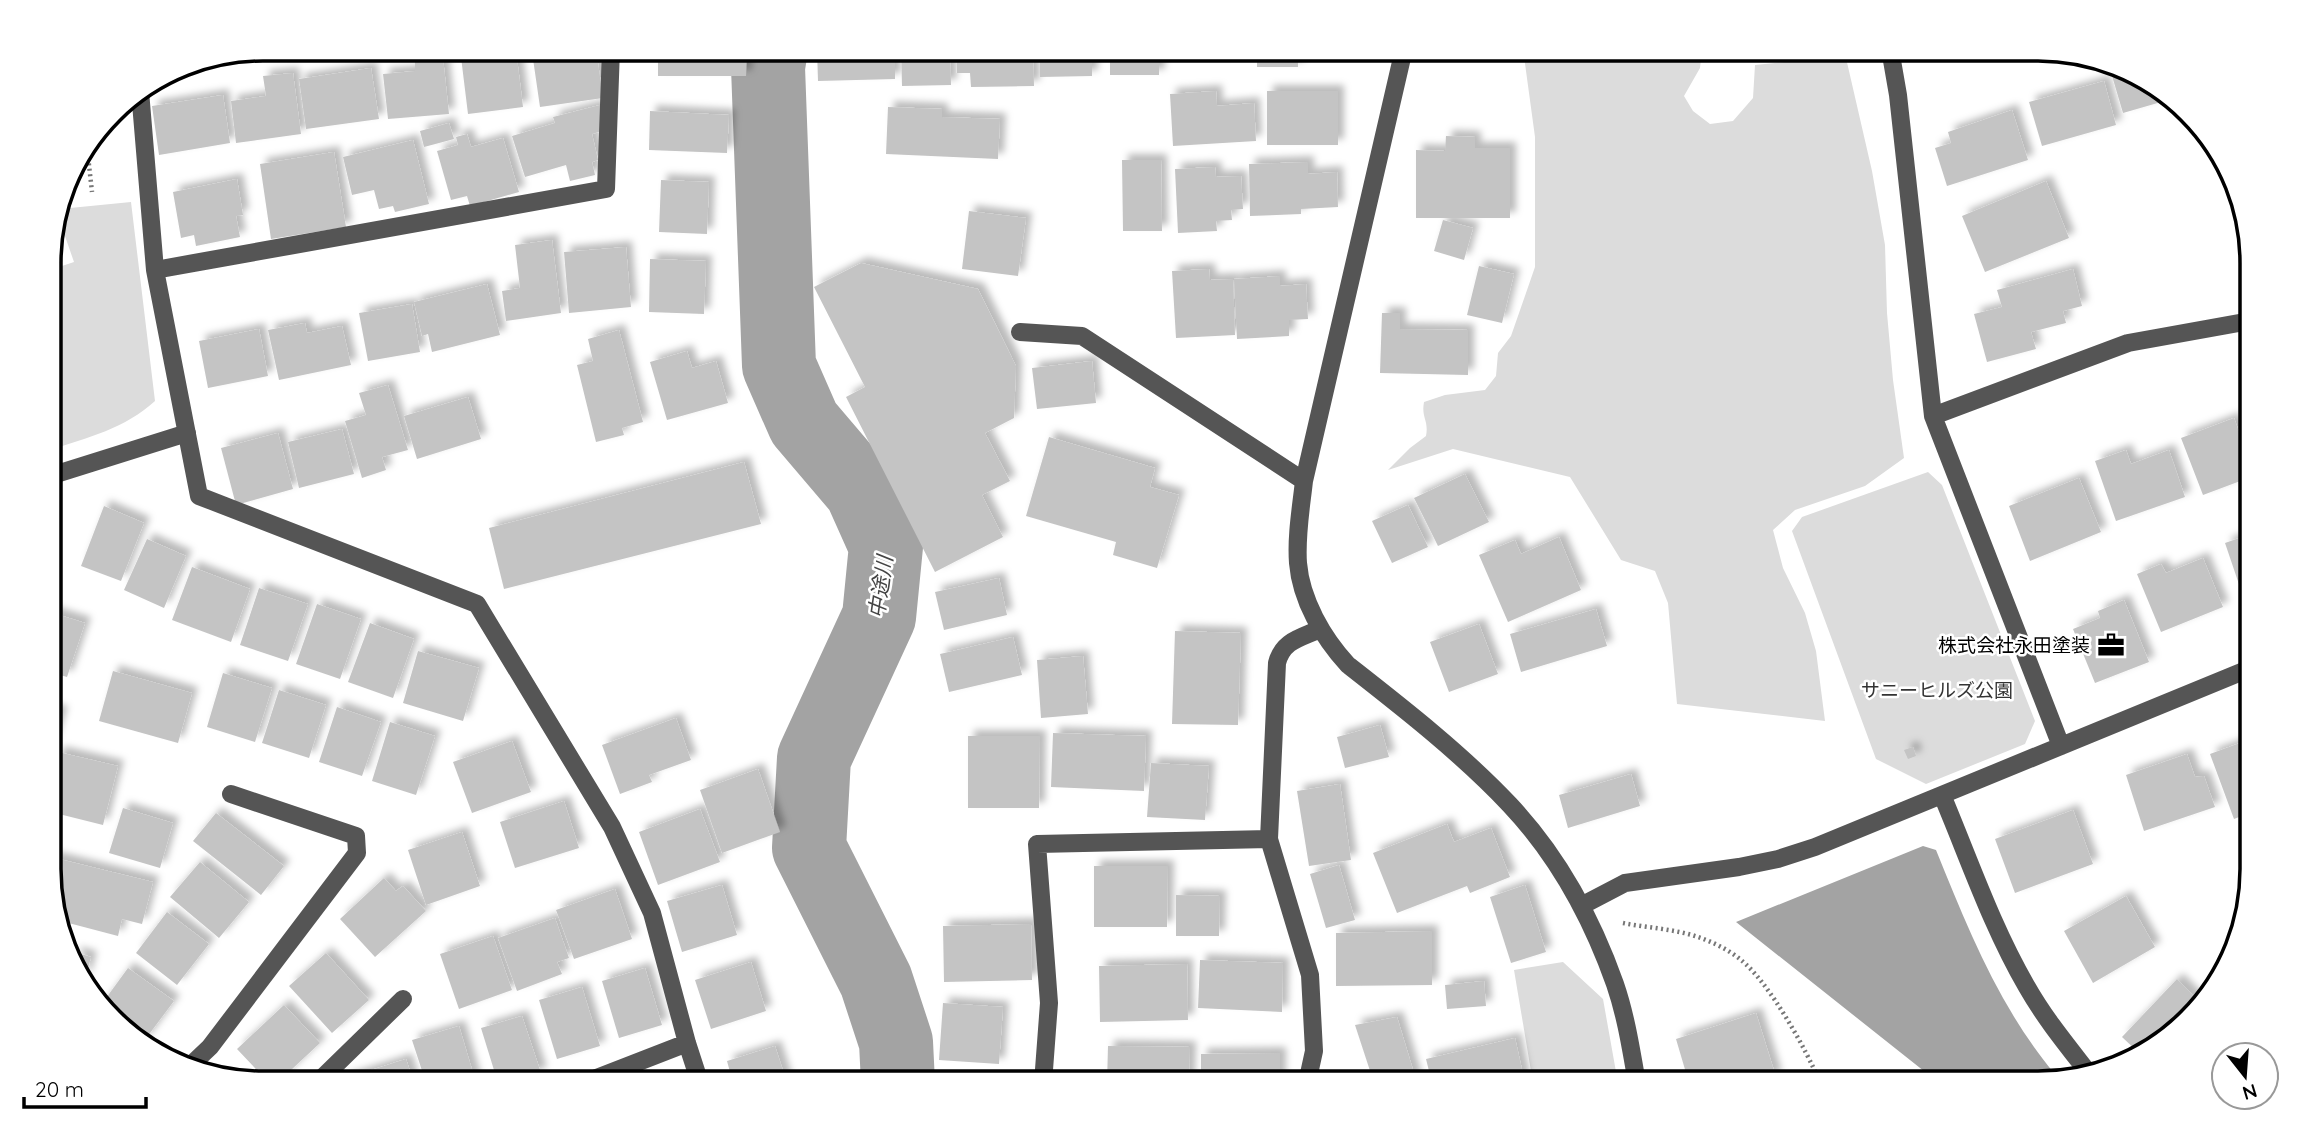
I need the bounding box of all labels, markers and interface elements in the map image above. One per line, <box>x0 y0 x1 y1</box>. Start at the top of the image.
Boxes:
water label: 中途川 <box>863 552 898 620</box>
office icon: 株式会社永田塗装 <box>2096 630 2126 660</box>
place label: 株式会社永田塗装 <box>1938 633 2090 657</box>
park label: サニーヒルズ公園 <box>1861 678 2013 702</box>
north arrow <box>2210 1041 2280 1111</box>
scale bar <box>24 1066 147 1110</box>
text: 20 m <box>35 1076 84 1102</box>
text: N <box>2240 1079 2260 1106</box>

